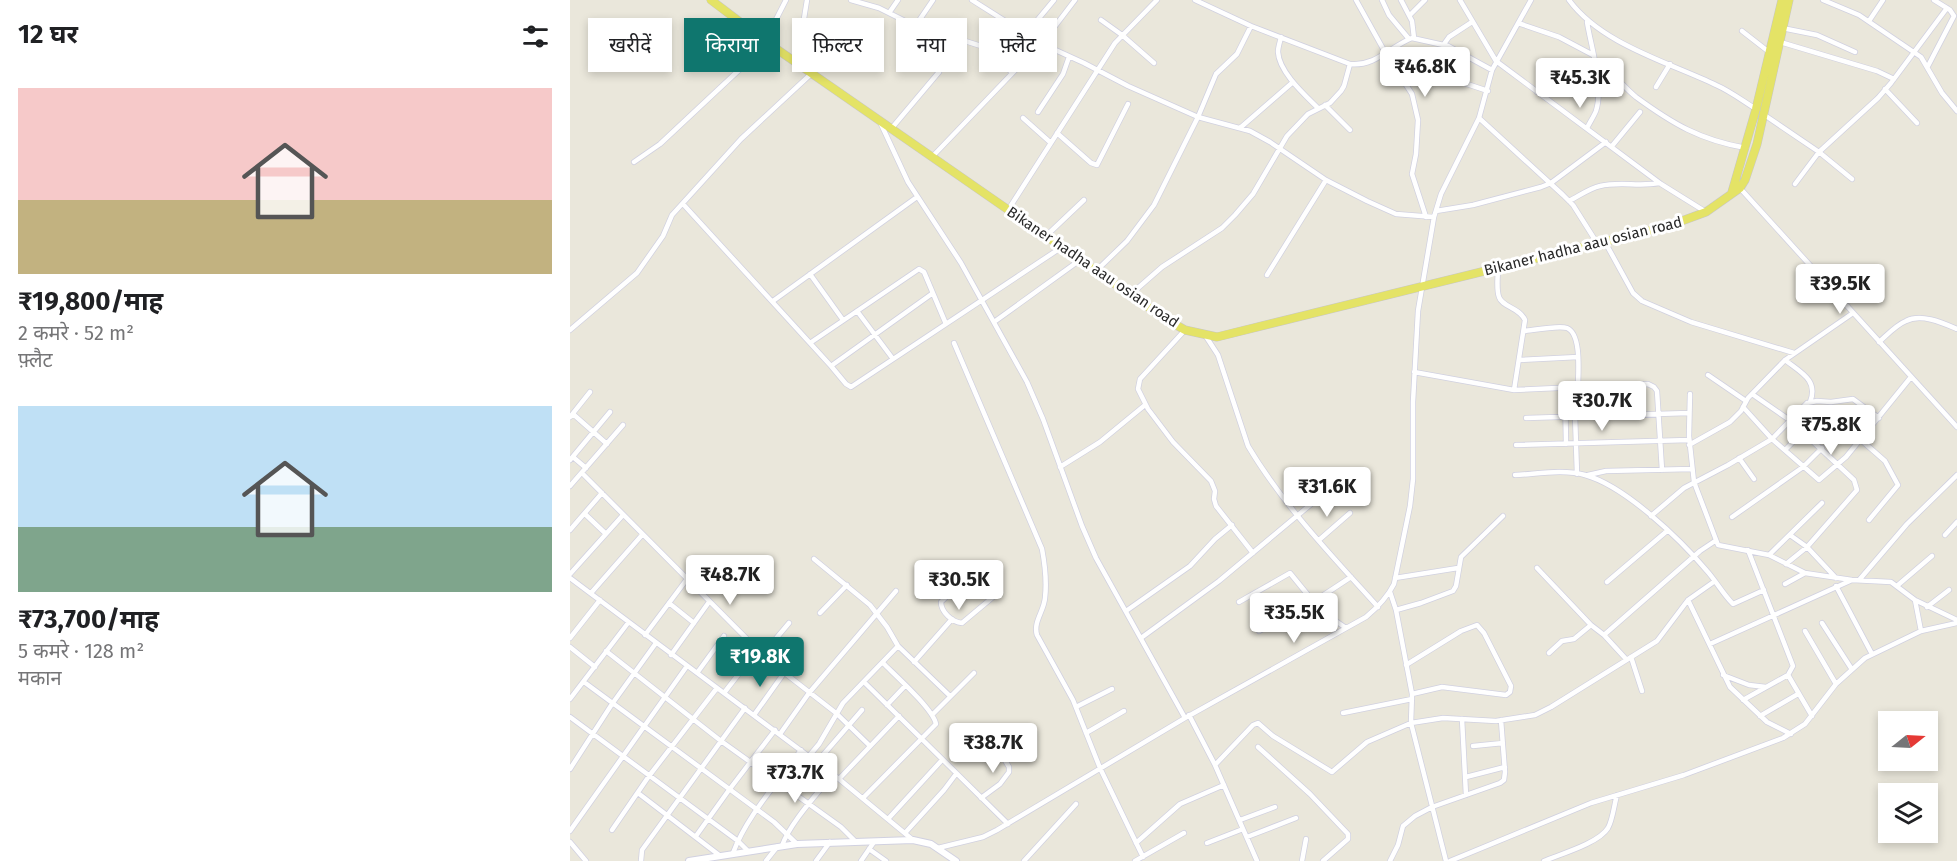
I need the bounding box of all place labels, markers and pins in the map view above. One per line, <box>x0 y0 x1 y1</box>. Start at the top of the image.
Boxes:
pin: ₹46.8K <box>1376 47 1474 98</box>
pin: ₹45.3K <box>1531 58 1629 109</box>
pin: ₹39.5K <box>1791 264 1889 315</box>
pin: ₹30.7K <box>1553 381 1651 432</box>
pin: ₹75.8K <box>1782 405 1880 456</box>
pin: ₹31.6K <box>1278 467 1376 518</box>
pin: ₹48.7K <box>681 555 779 606</box>
pin: ₹30.5K <box>910 560 1008 611</box>
pin: ₹35.5K <box>1245 593 1343 644</box>
pin: ₹19.8K <box>711 637 809 688</box>
pin: ₹38.7K <box>944 723 1042 774</box>
pin: ₹73.7K <box>746 753 844 804</box>

